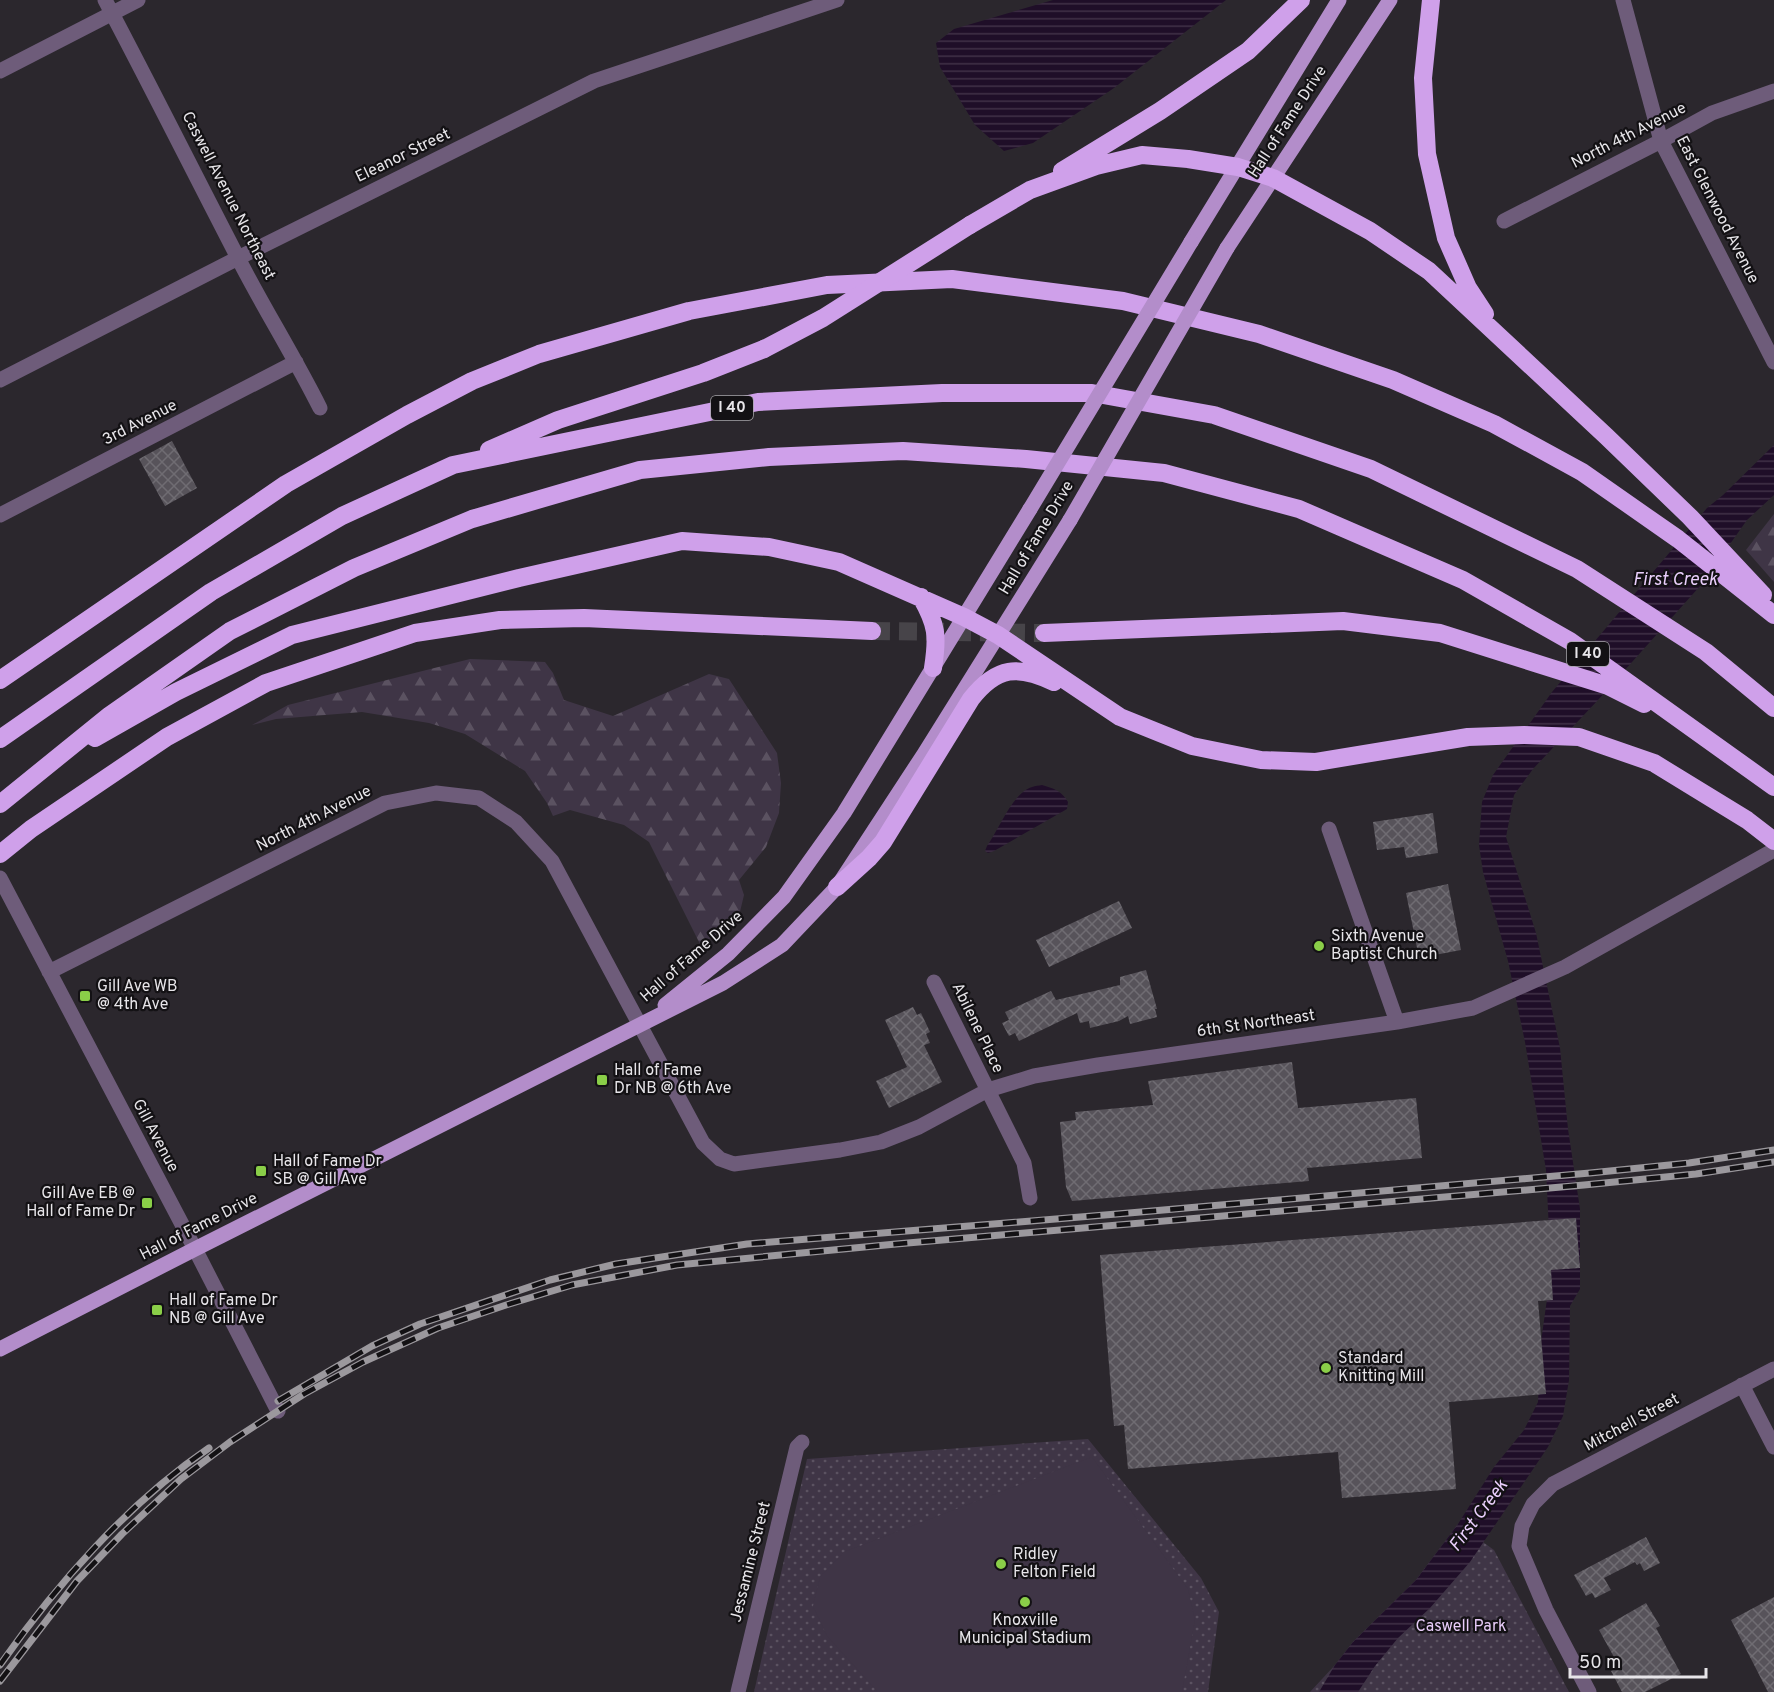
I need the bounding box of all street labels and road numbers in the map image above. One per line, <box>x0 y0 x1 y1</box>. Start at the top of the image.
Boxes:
street label: Hall of Fame Drive <box>1244 62 1332 182</box>
street label: North 4th Avenue <box>1568 98 1690 174</box>
street label: Caswell Avenue Northeast <box>177 108 279 284</box>
street label: Eleanor Street <box>352 124 454 188</box>
street label: East Glenwood Avenue <box>1671 133 1763 287</box>
street label: 3rd Avenue <box>99 396 181 450</box>
road number: I 40 <box>711 396 753 420</box>
street label: Hall of Fame Drive <box>995 477 1079 599</box>
road number: I 40 <box>1567 642 1609 666</box>
street label: North 4th Avenue <box>253 781 375 857</box>
street label: Hall of Fame Drive <box>637 907 747 1007</box>
street label: Abilene Place <box>946 979 1008 1077</box>
street label: 6th St Northeast <box>1196 1006 1316 1042</box>
street label: Gill Avenue <box>127 1096 183 1176</box>
street label: Hall of Fame Drive <box>137 1189 261 1265</box>
street label: Mitchell Street <box>1581 1390 1683 1456</box>
street label: Jessamine Street <box>726 1499 776 1625</box>

